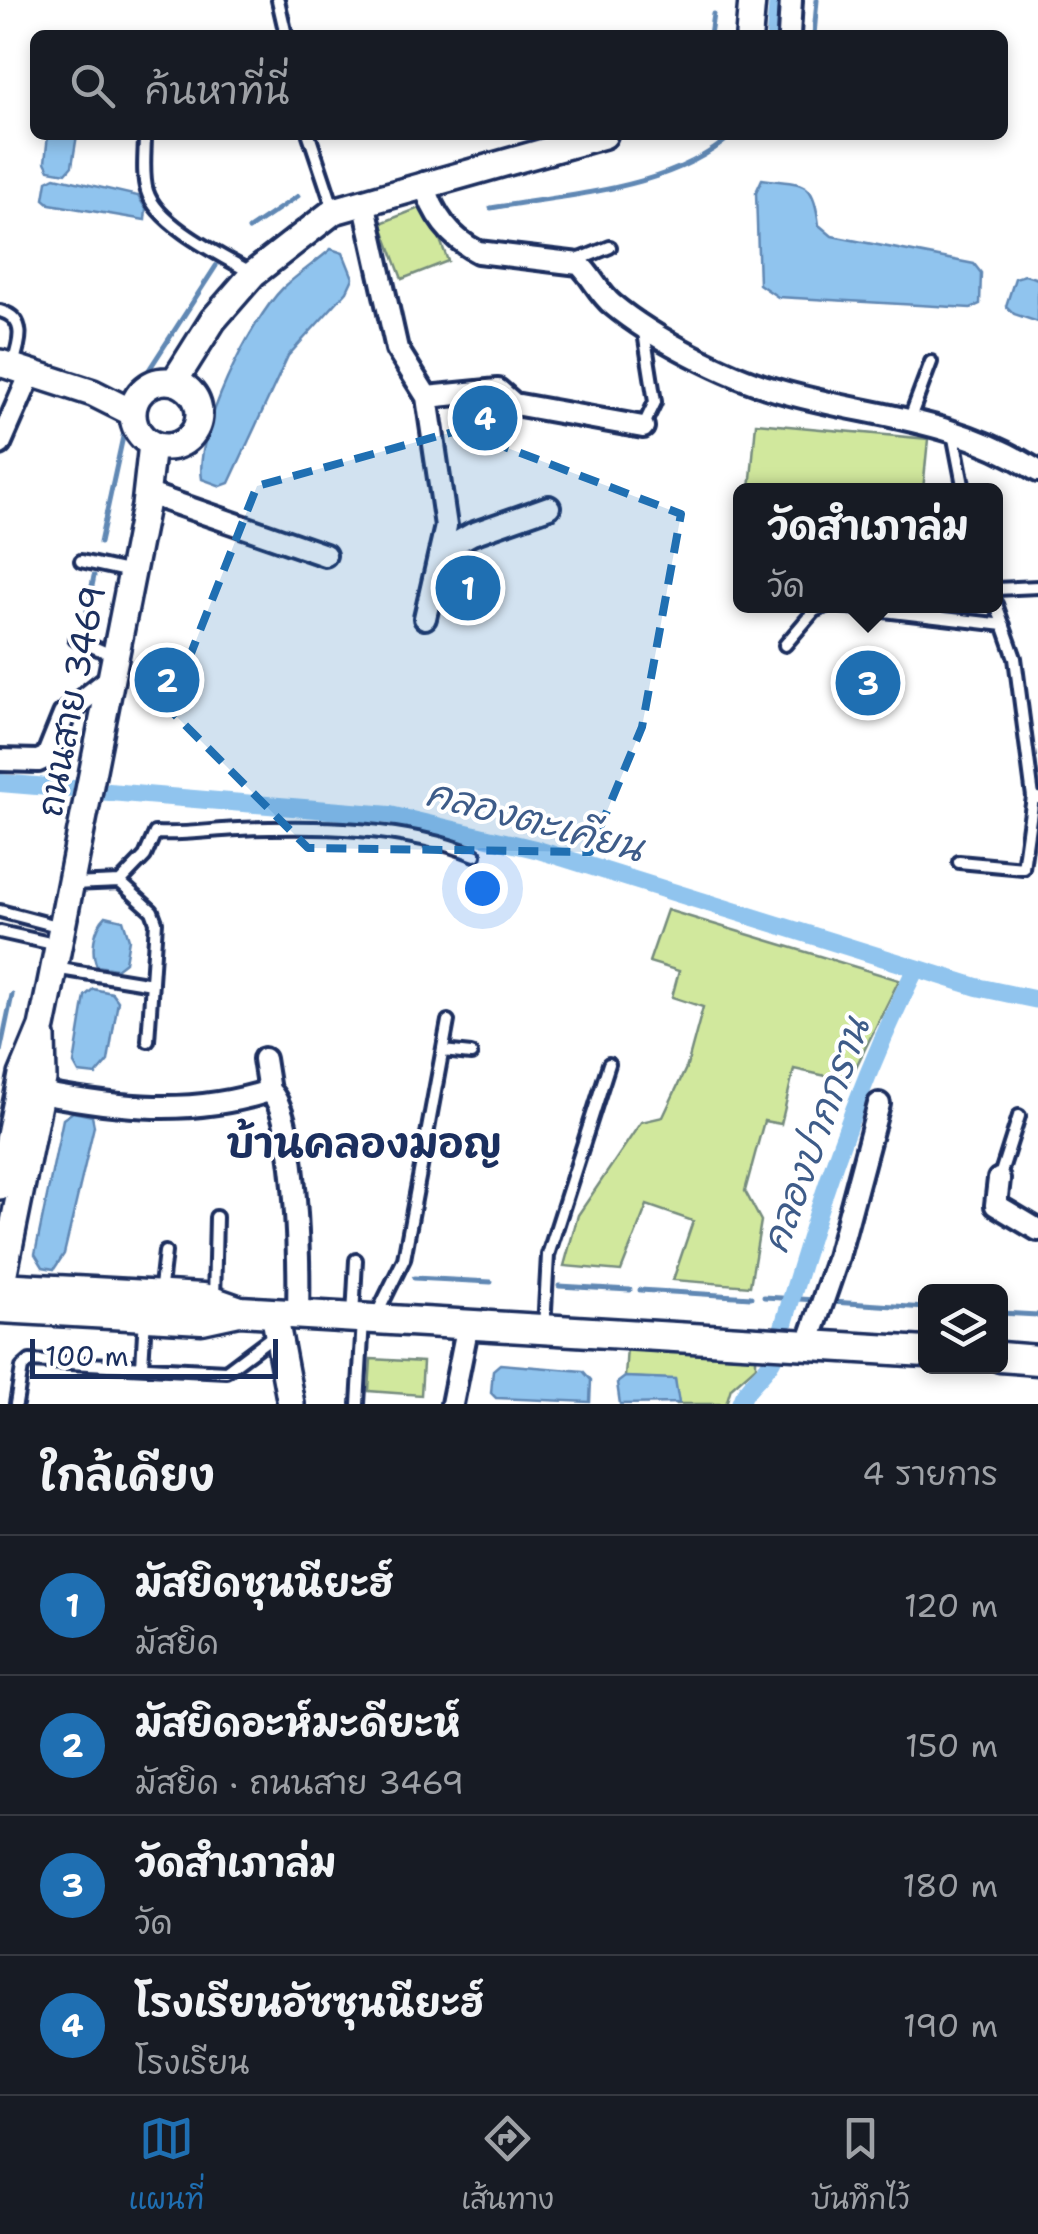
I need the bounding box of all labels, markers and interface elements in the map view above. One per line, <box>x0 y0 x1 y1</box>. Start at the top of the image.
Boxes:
search box <box>30 30 1008 140</box>
icon: search <box>65 58 120 113</box>
text: ค้นหาที่นี่ <box>145 65 289 116</box>
pin: 4 <box>452 380 518 456</box>
popup <box>733 483 1003 613</box>
text: วัดสำเภาล่ม <box>767 500 969 551</box>
pin: 1 <box>436 550 500 626</box>
text: วัด <box>767 564 805 607</box>
street label: ถนนสาย 3469 <box>26 581 116 821</box>
pin: 2 <box>134 642 200 718</box>
pin: 3 <box>836 646 900 720</box>
water label: คลองตะเคียน <box>421 767 652 874</box>
your location <box>457 863 508 914</box>
water label: คลองปากกราน <box>749 1008 882 1259</box>
district label: บ้านคลองมอญ <box>226 1116 502 1170</box>
map controls <box>918 1284 1008 1374</box>
button: layers <box>918 1284 1008 1374</box>
scale bar <box>30 1334 278 1378</box>
text: 100 m <box>45 1337 129 1375</box>
text: ใกล้เคียง <box>40 1447 215 1503</box>
text: 4 รายการ <box>862 1452 998 1495</box>
text: มัสยิดซุนนียะฮ์ <box>135 1557 393 1608</box>
text: 1 <box>65 1584 80 1627</box>
text: 120 m <box>904 1584 998 1627</box>
text: มัสยิด <box>135 1621 219 1664</box>
text: มัสยิดอะห์มะดียะห์ <box>135 1697 460 1748</box>
text: 2 <box>61 1724 84 1767</box>
text: 150 m <box>905 1724 998 1767</box>
text: มัสยิด · ถนนสาย 3469 <box>135 1761 464 1804</box>
text: วัดสำเภาล่ม <box>135 1837 336 1888</box>
text: 3 <box>61 1864 84 1907</box>
text: 180 m <box>902 1864 998 1907</box>
text: วัด <box>135 1901 172 1944</box>
text: โรงเรียนอัซซุนนียะฮ์ <box>135 1977 483 2028</box>
text: 4 <box>61 2004 84 2047</box>
text: 190 m <box>903 2004 998 2047</box>
text: โรงเรียน <box>135 2041 249 2084</box>
tab: แผนที่ <box>129 2111 204 2220</box>
tab: เส้นทาง <box>461 2111 554 2220</box>
tab: บันทึกไว้ <box>811 2111 909 2220</box>

